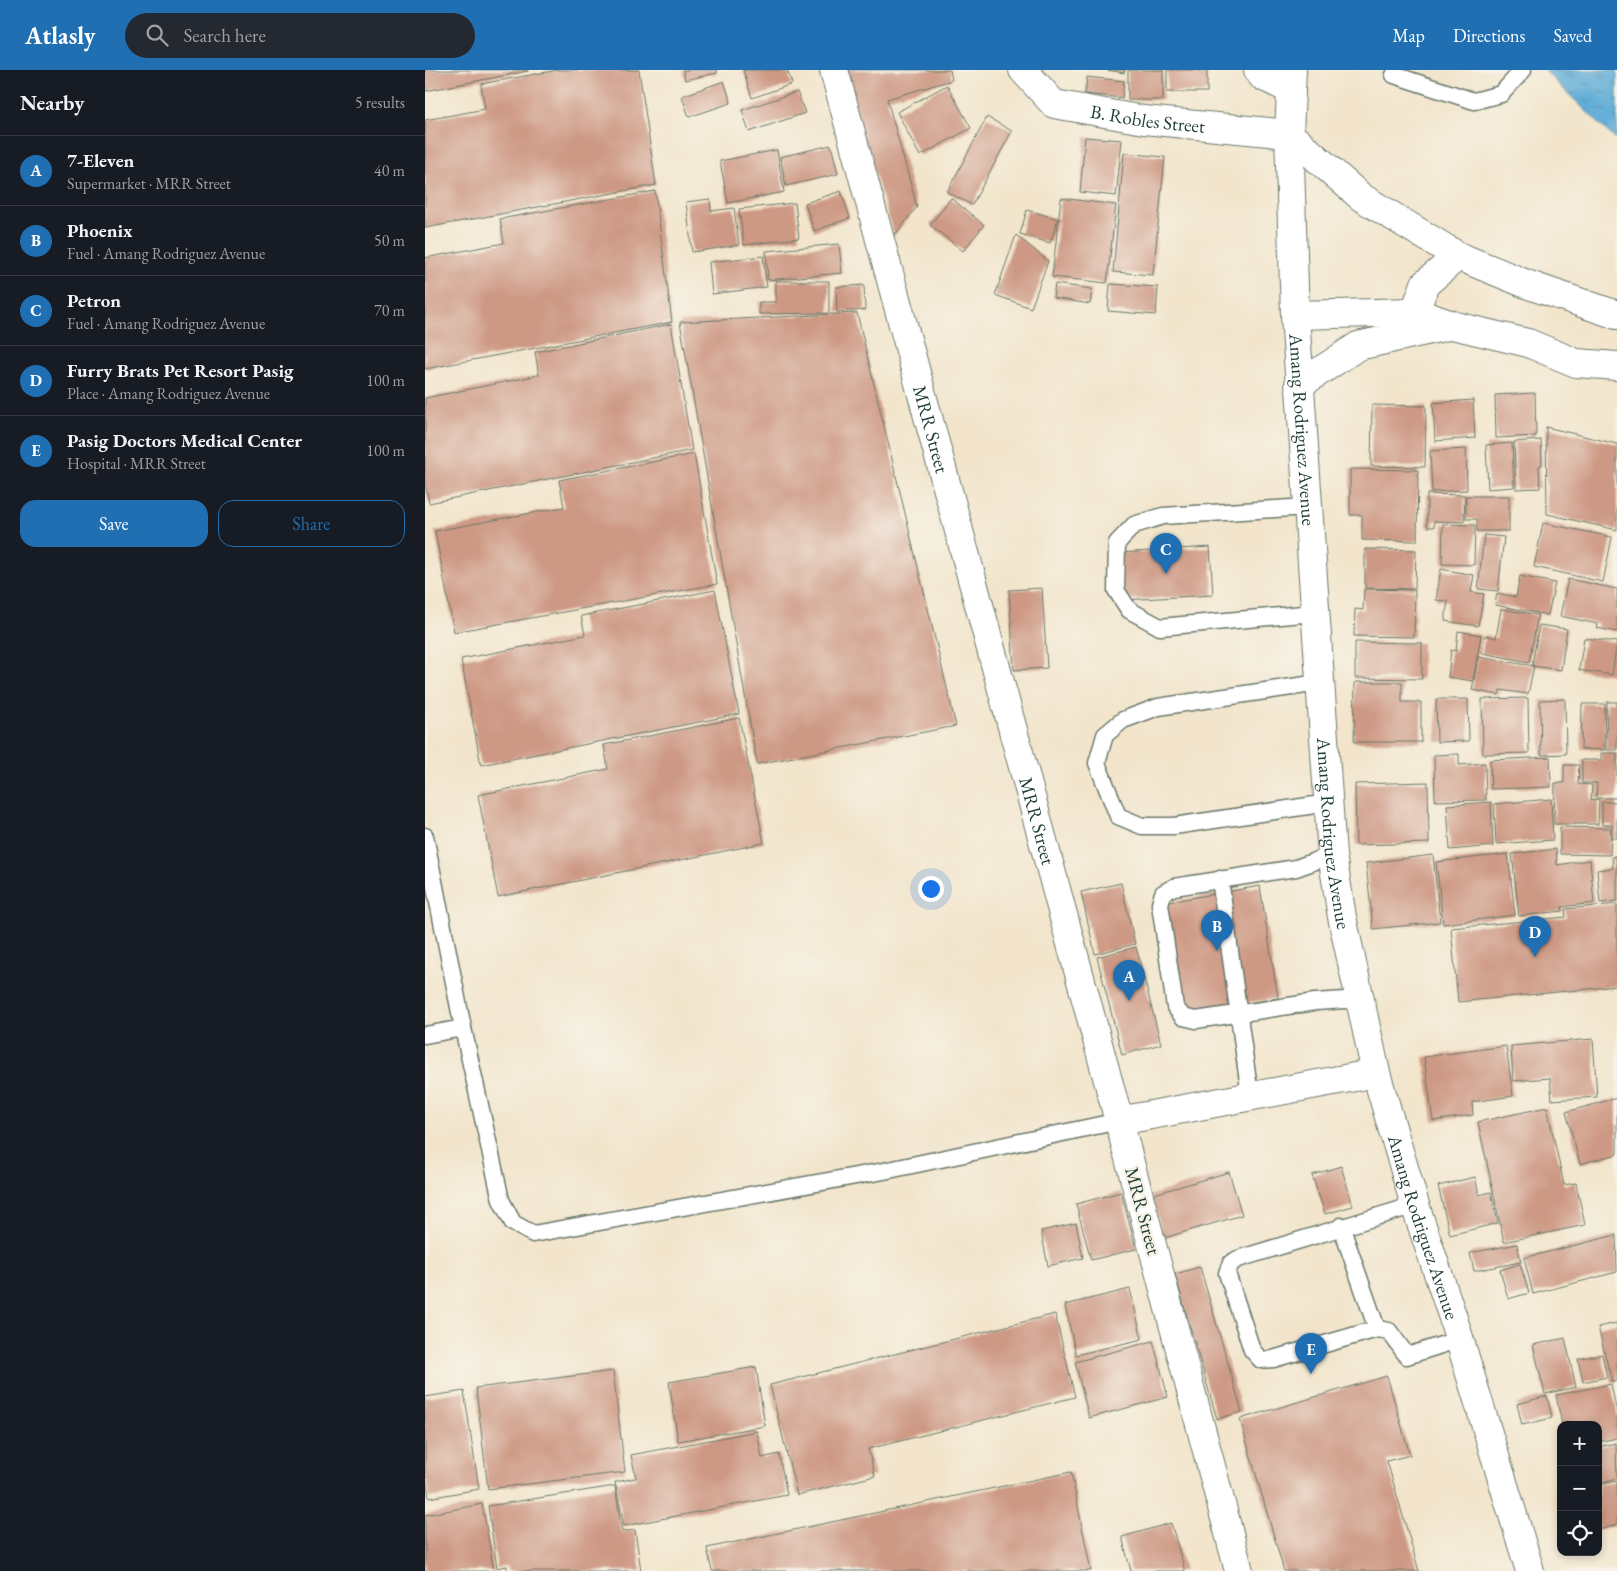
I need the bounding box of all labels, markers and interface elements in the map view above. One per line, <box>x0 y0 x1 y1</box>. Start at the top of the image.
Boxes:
search box <box>125 13 475 58</box>
text: Atlasly <box>25 20 95 51</box>
icon: search <box>143 21 171 49</box>
text: Search here <box>183 23 266 48</box>
text: Map <box>1393 24 1425 47</box>
text: Directions <box>1453 24 1525 47</box>
text: Saved <box>1553 24 1592 47</box>
text: Nearby <box>20 89 84 116</box>
text: 5 results <box>355 92 405 113</box>
street label: B. Robles Street <box>1088 98 1206 138</box>
text: 7-Eleven <box>67 148 134 173</box>
text: A <box>30 160 42 181</box>
text: 40 m <box>374 160 405 181</box>
text: Supermarket · MRR Street <box>67 173 231 194</box>
text: Phoenix <box>67 218 133 243</box>
text: B <box>31 230 41 251</box>
text: 50 m <box>374 230 405 251</box>
text: Fuel · Amang Rodriguez Avenue <box>67 243 265 264</box>
text: Petron <box>67 288 121 313</box>
text: C <box>30 300 42 321</box>
text: 70 m <box>374 300 405 321</box>
text: Fuel · Amang Rodriguez Avenue <box>67 313 265 334</box>
street label: Amang Rodriguez Avenue <box>1284 332 1322 526</box>
text: Furry Brats Pet Resort Pasig <box>67 358 294 383</box>
text: D <box>30 370 42 391</box>
text: 100 m <box>366 370 405 391</box>
street label: MRR Street <box>908 382 955 476</box>
text: Place · Amang Rodriguez Avenue <box>67 383 270 404</box>
text: Pasig Doctors Medical Center <box>67 428 302 453</box>
text: E <box>31 440 41 461</box>
text: 100 m <box>366 440 405 461</box>
text: Hospital · MRR Street <box>67 453 206 474</box>
button: Save <box>20 500 208 547</box>
button: Share <box>218 500 405 547</box>
pin: C <box>1150 533 1182 574</box>
street label: Amang Rodriguez Avenue <box>1311 736 1357 931</box>
street label: MRR Street <box>1014 774 1061 868</box>
your location <box>918 876 944 902</box>
pin: B <box>1201 910 1233 951</box>
pin: D <box>1519 916 1551 957</box>
pin: A <box>1113 960 1145 1001</box>
street label: Amang Rodriguez Avenue <box>1382 1131 1465 1322</box>
street label: MRR Street <box>1119 1164 1167 1258</box>
pin: E <box>1295 1333 1327 1374</box>
map controls <box>1557 1421 1602 1556</box>
button: + <box>1557 1421 1602 1466</box>
button: − <box>1557 1466 1602 1511</box>
button: locate <box>1557 1511 1602 1556</box>

